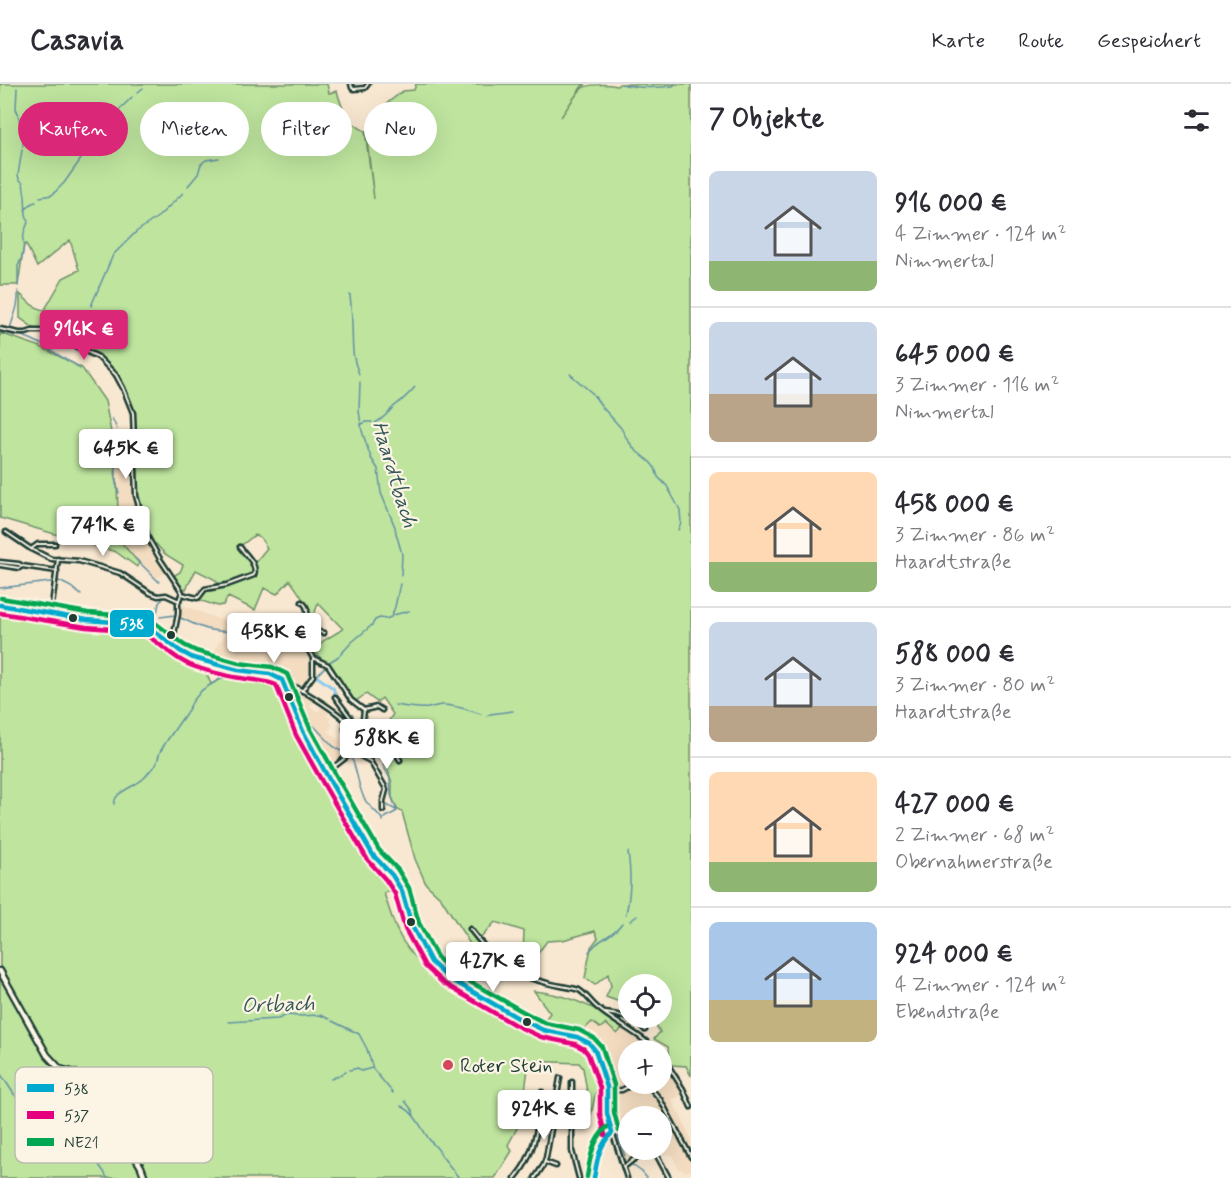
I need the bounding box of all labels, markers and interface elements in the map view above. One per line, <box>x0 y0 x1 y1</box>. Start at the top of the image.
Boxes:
text: Casavia <box>30 23 124 60</box>
text: Karte <box>932 27 985 55</box>
text: Route <box>1018 27 1064 55</box>
text: Gespeichert <box>1097 27 1201 55</box>
chip: Kaufen <box>18 102 128 156</box>
chip: Mieten <box>140 102 249 156</box>
chip: Filter <box>261 102 352 156</box>
chip: Neu <box>364 102 437 156</box>
text: 7 Objekte <box>709 103 824 137</box>
icon: filters <box>1180 104 1213 137</box>
text: 916 000 € <box>895 187 1007 221</box>
icon: home <box>757 195 829 267</box>
text: 4 Zimmer · 124 m² <box>895 221 1066 248</box>
text: Nimmertal <box>895 248 994 275</box>
pin: 916K € <box>35 310 133 361</box>
text: 916K € <box>54 316 114 343</box>
text: 645 000 € <box>895 338 1015 372</box>
icon: home <box>757 346 829 418</box>
text: 3 Zimmer · 116 m² <box>895 372 1059 399</box>
text: Nimmertal <box>895 399 994 426</box>
water label: Haardtbach <box>365 418 424 531</box>
pin: 645K € <box>77 429 175 480</box>
text: 645K € <box>93 435 159 462</box>
text: 458 000 € <box>895 488 1014 522</box>
icon: home <box>757 496 829 568</box>
pin: 741K € <box>54 506 152 557</box>
text: 741K € <box>71 512 135 539</box>
text: 3 Zimmer · 86 m² <box>895 522 1055 549</box>
text: Haardtstraße <box>895 549 1012 576</box>
line badge: 538 <box>109 609 155 638</box>
unlabelled marker <box>67 612 79 624</box>
pin: 458K € <box>225 613 323 664</box>
text: 538 <box>119 614 145 635</box>
text: 458K € <box>241 619 307 646</box>
unlabelled marker <box>165 629 177 641</box>
text: 588 000 € <box>895 638 1015 672</box>
icon: home <box>757 646 829 718</box>
text: 3 Zimmer · 80 m² <box>895 672 1055 699</box>
unlabelled marker <box>283 691 295 703</box>
text: Haardtstraße <box>895 699 1012 726</box>
pin: 588K € <box>338 719 436 770</box>
text: 588K € <box>354 725 420 752</box>
text: 427 000 € <box>895 788 1015 822</box>
icon: home <box>757 796 829 868</box>
text: 2 Zimmer · 68 m² <box>895 822 1054 849</box>
text: Obernahmerstraße <box>895 849 1053 876</box>
unlabelled marker <box>405 916 417 928</box>
text: 924 000 € <box>895 938 1013 972</box>
pin: 427K € <box>444 942 542 993</box>
icon: home <box>757 946 829 1018</box>
text: 427K € <box>460 948 526 975</box>
text: 4 Zimmer · 124 m² <box>895 972 1066 999</box>
map controls <box>618 974 672 1160</box>
button: locate <box>618 974 672 1028</box>
water label: Ortbach <box>241 990 315 1020</box>
text: Ebendstraße <box>895 999 999 1026</box>
unlabelled marker <box>521 1016 533 1028</box>
button: + <box>618 1040 672 1094</box>
place label: Roter Stein <box>460 1053 553 1080</box>
marker: Roter Stein <box>441 1058 455 1072</box>
legend <box>15 1067 213 1163</box>
text: 538 <box>64 1079 89 1100</box>
pin: 924K € <box>495 1090 593 1141</box>
text: 924K € <box>512 1096 576 1123</box>
text: 537 <box>64 1106 89 1127</box>
button: − <box>618 1106 672 1160</box>
text: NE21 <box>64 1133 99 1154</box>

